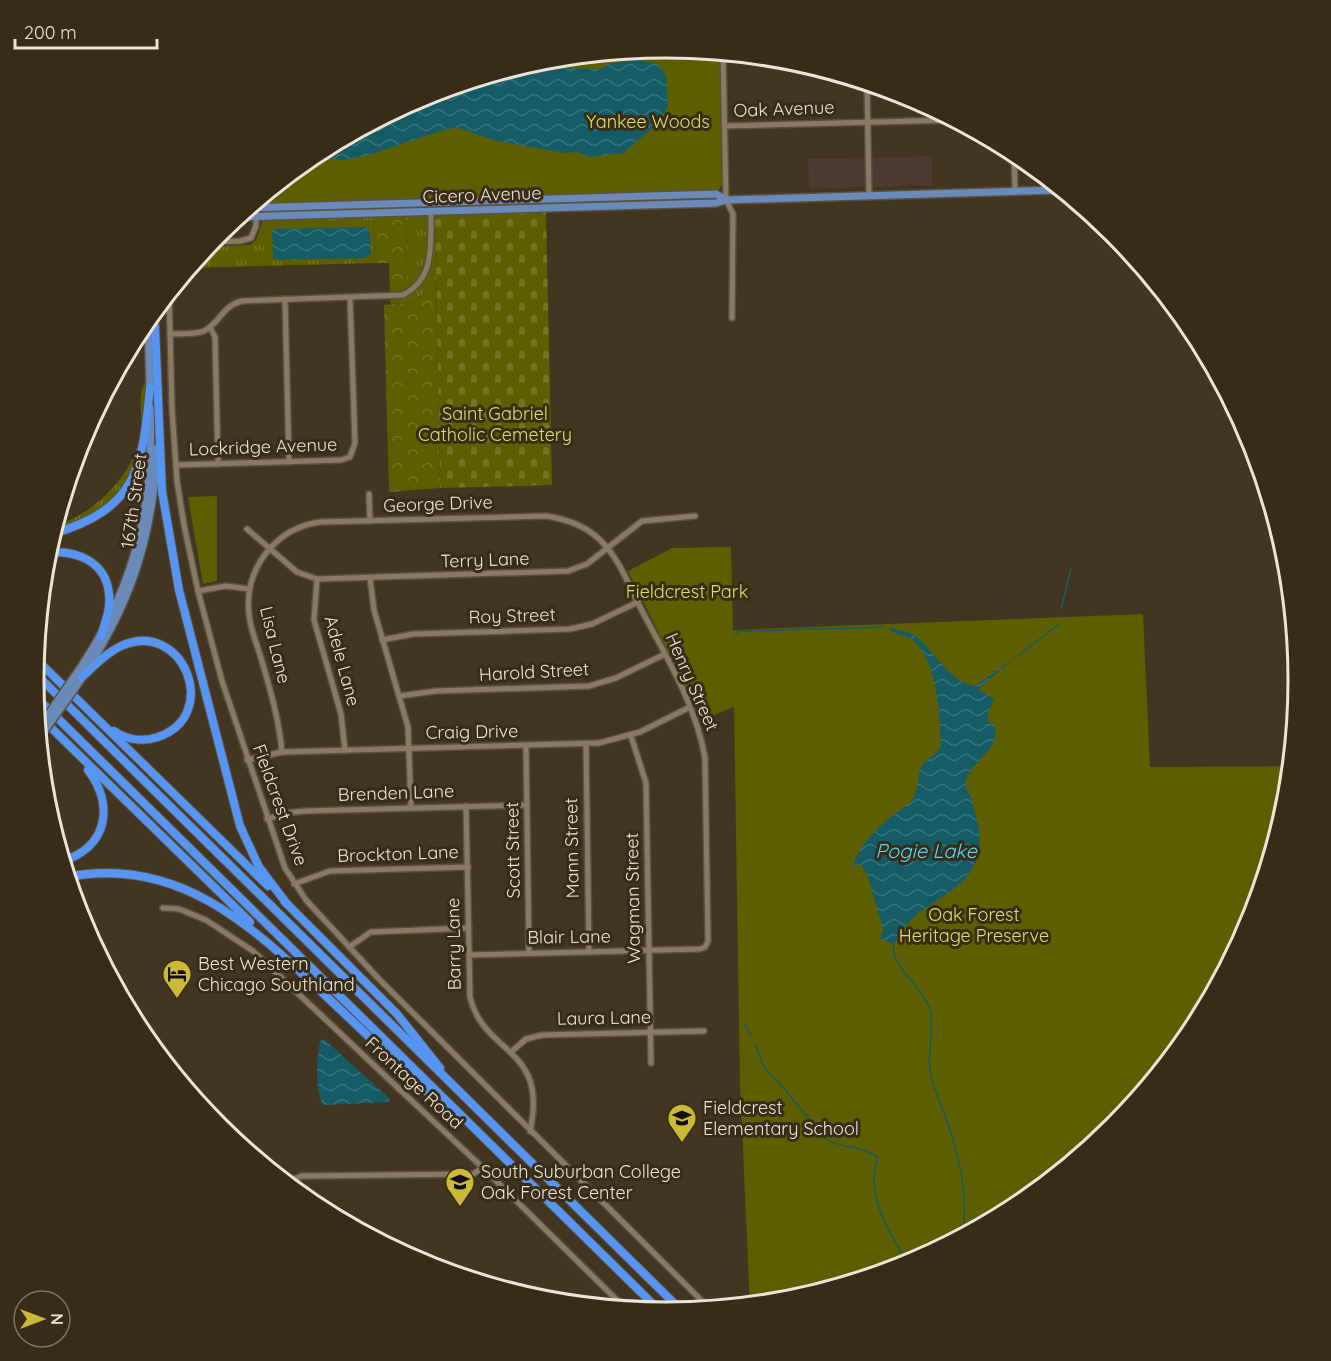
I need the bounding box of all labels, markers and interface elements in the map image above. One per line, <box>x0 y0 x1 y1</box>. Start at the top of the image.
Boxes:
scale bar <box>15 12 158 50</box>
text: 200 m <box>24 21 77 44</box>
street label: Oak Avenue <box>733 95 835 122</box>
park label: Yankee Woods <box>586 110 710 133</box>
street label: Cicero Avenue <box>422 181 542 208</box>
park label: Saint Gabriel Catholic Cemetery <box>418 402 572 446</box>
street label: Lockridge Avenue <box>188 432 338 461</box>
street label: 167th Street <box>115 452 152 550</box>
street label: George Drive <box>383 490 493 517</box>
street label: Terry Lane <box>440 546 530 573</box>
park label: Fieldcrest Park <box>626 580 748 603</box>
street label: Roy Street <box>468 602 556 629</box>
street label: Lisa Lane <box>255 604 296 686</box>
street label: Adele Lane <box>319 613 366 709</box>
street label: Henry Street <box>661 629 724 734</box>
street label: Harold Street <box>478 657 590 686</box>
street label: Craig Drive <box>425 719 519 744</box>
street label: Fieldcrest Drive <box>248 741 313 869</box>
street label: Brenden Lane <box>337 779 454 806</box>
street label: Mann Street <box>559 797 584 899</box>
street label: Scott Street <box>500 802 525 899</box>
street label: Wagman Street <box>620 832 645 964</box>
water label: Pogie Lake <box>875 838 978 863</box>
street label: Brockton Lane <box>337 840 459 867</box>
street label: Barry Lane <box>441 897 466 991</box>
park label: Oak Forest Heritage Preserve <box>899 903 1049 947</box>
street label: Blair Lane <box>527 924 611 949</box>
place label: Best Western Chicago Southland <box>198 952 355 996</box>
hotel icon: Best Western Chicago Southland <box>161 958 193 1000</box>
street label: Laura Lane <box>557 1005 651 1030</box>
street label: Frontage Road <box>361 1031 468 1134</box>
place label: Fieldcrest Elementary School <box>703 1096 859 1140</box>
school or university icon: Fieldcrest Elementary School <box>666 1102 698 1144</box>
place label: South Suburban College Oak Forest Center <box>481 1160 681 1204</box>
school or university icon: South Suburban College Oak Forest Center <box>444 1166 476 1208</box>
north arrow <box>12 1289 72 1349</box>
text: N <box>47 1313 67 1325</box>

